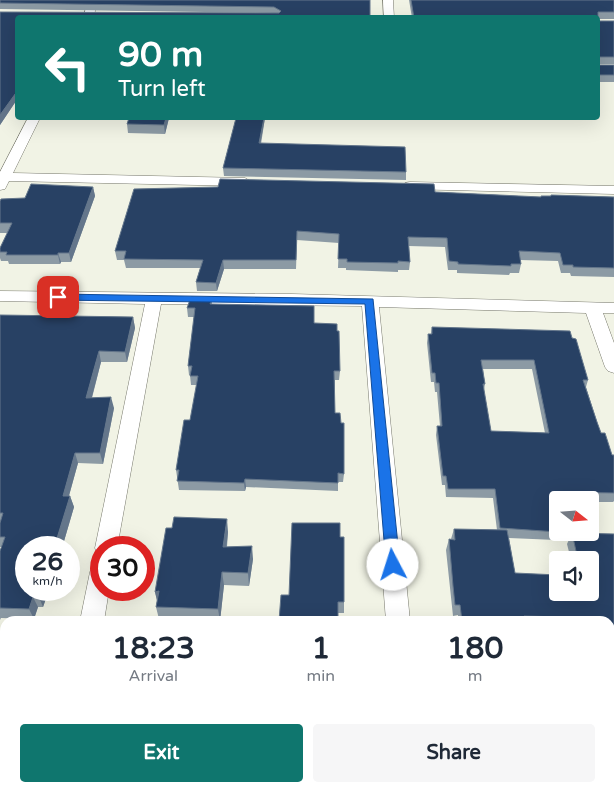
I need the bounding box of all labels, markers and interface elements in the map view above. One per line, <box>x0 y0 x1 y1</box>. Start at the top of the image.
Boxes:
text: 90 m <box>118 34 203 76</box>
icon: left <box>35 35 100 100</box>
text: Turn left <box>118 76 206 102</box>
pin <box>37 276 79 318</box>
icon: arrive <box>44 283 72 311</box>
north arrow <box>549 491 599 541</box>
map controls <box>549 491 599 601</box>
speed limit sign: 30 <box>90 536 155 601</box>
position arrow <box>366 538 418 590</box>
text: 26 <box>32 547 63 577</box>
button: sound <box>549 551 599 601</box>
text: km/h <box>32 574 63 588</box>
text: 18:23 <box>112 630 195 667</box>
text: 1 <box>311 630 330 667</box>
text: 180 <box>447 630 503 667</box>
text: Arrival <box>129 666 178 686</box>
text: min <box>307 666 335 686</box>
text: m <box>468 666 482 686</box>
button: Exit <box>20 724 303 782</box>
button: Share <box>313 724 595 782</box>

